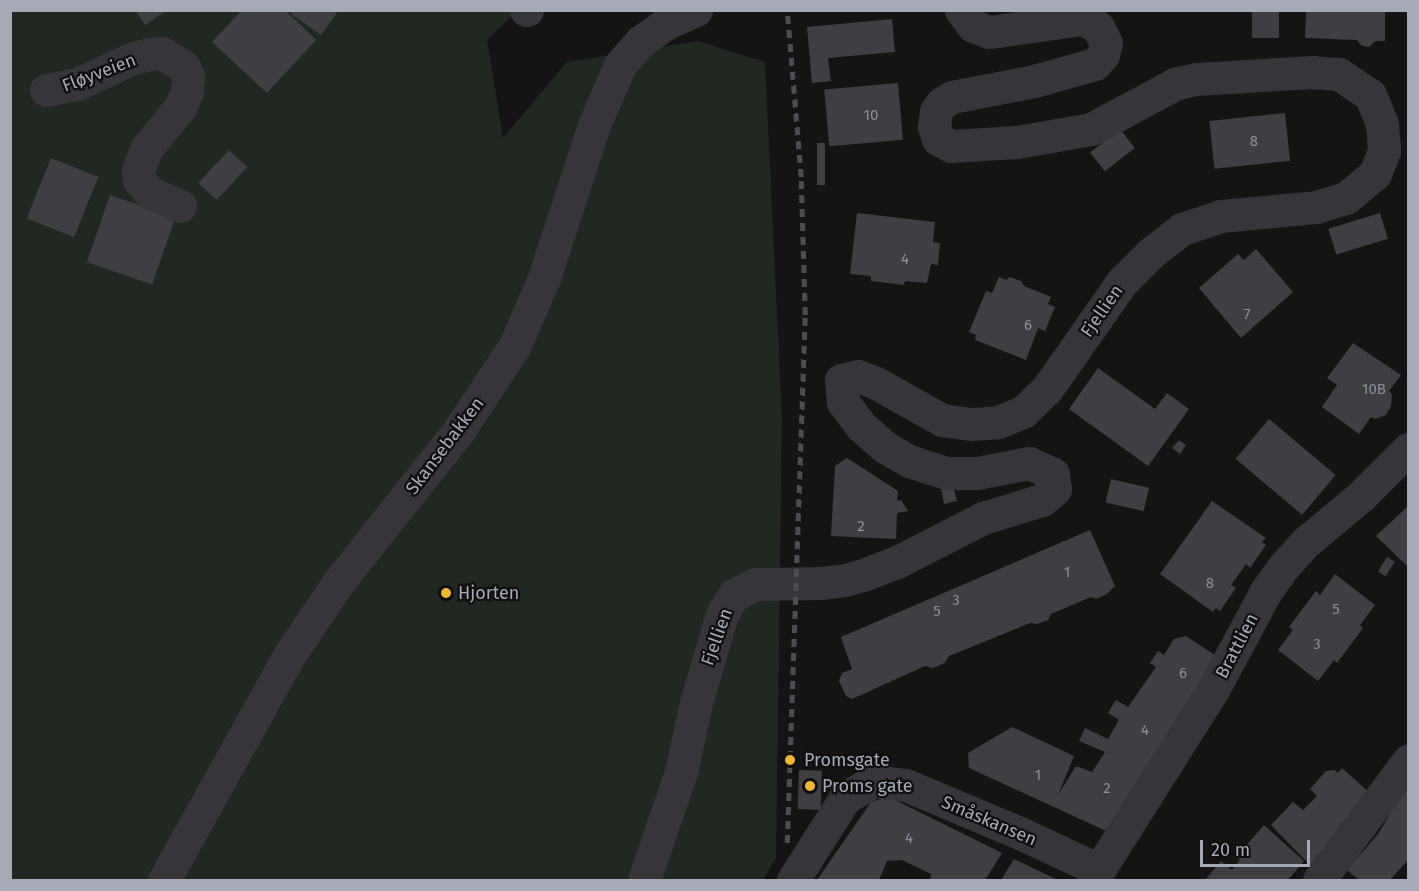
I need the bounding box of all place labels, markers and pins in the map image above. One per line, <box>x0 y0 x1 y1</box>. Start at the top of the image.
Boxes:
place label: Hjorten <box>458 582 519 604</box>
marker: Hjorten <box>439 586 453 600</box>
place label: Promsgate <box>804 749 890 771</box>
marker: Promsgate <box>781 751 799 769</box>
place label: Proms gate <box>822 775 912 797</box>
marker: Proms gate <box>803 779 817 793</box>

